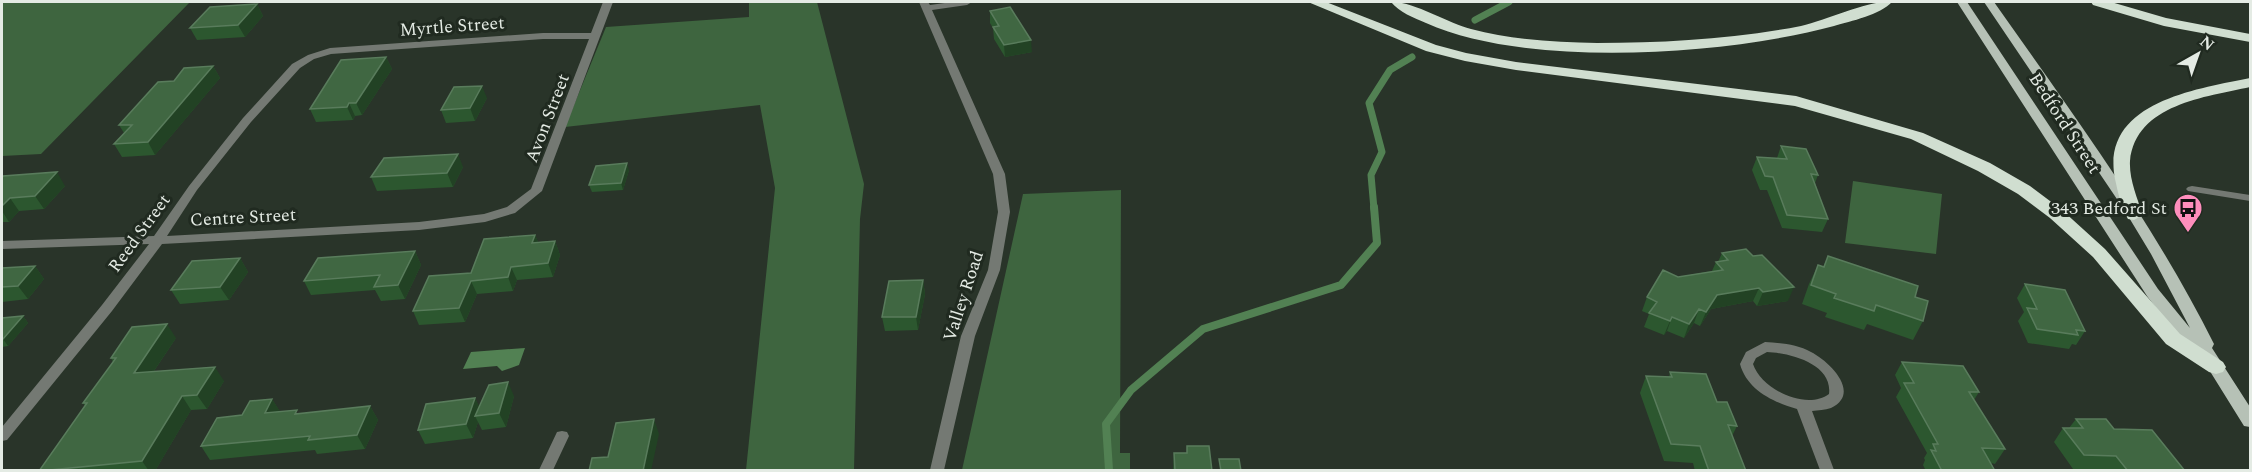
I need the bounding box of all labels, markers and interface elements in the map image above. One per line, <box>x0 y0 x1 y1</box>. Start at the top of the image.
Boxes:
street label: Myrtle Street <box>399 9 505 44</box>
north arrow <box>2168 24 2228 84</box>
text: N <box>2194 30 2220 57</box>
street label: Bedford Street <box>2022 67 2107 179</box>
street label: Avon Street <box>518 70 577 167</box>
street label: Reed Street <box>102 188 177 278</box>
bus stop icon: 343 Bedford St <box>2172 192 2204 234</box>
place label: 343 Bedford St <box>2051 195 2167 222</box>
street label: Centre Street <box>189 201 297 234</box>
street label: Valley Road <box>936 247 991 345</box>

